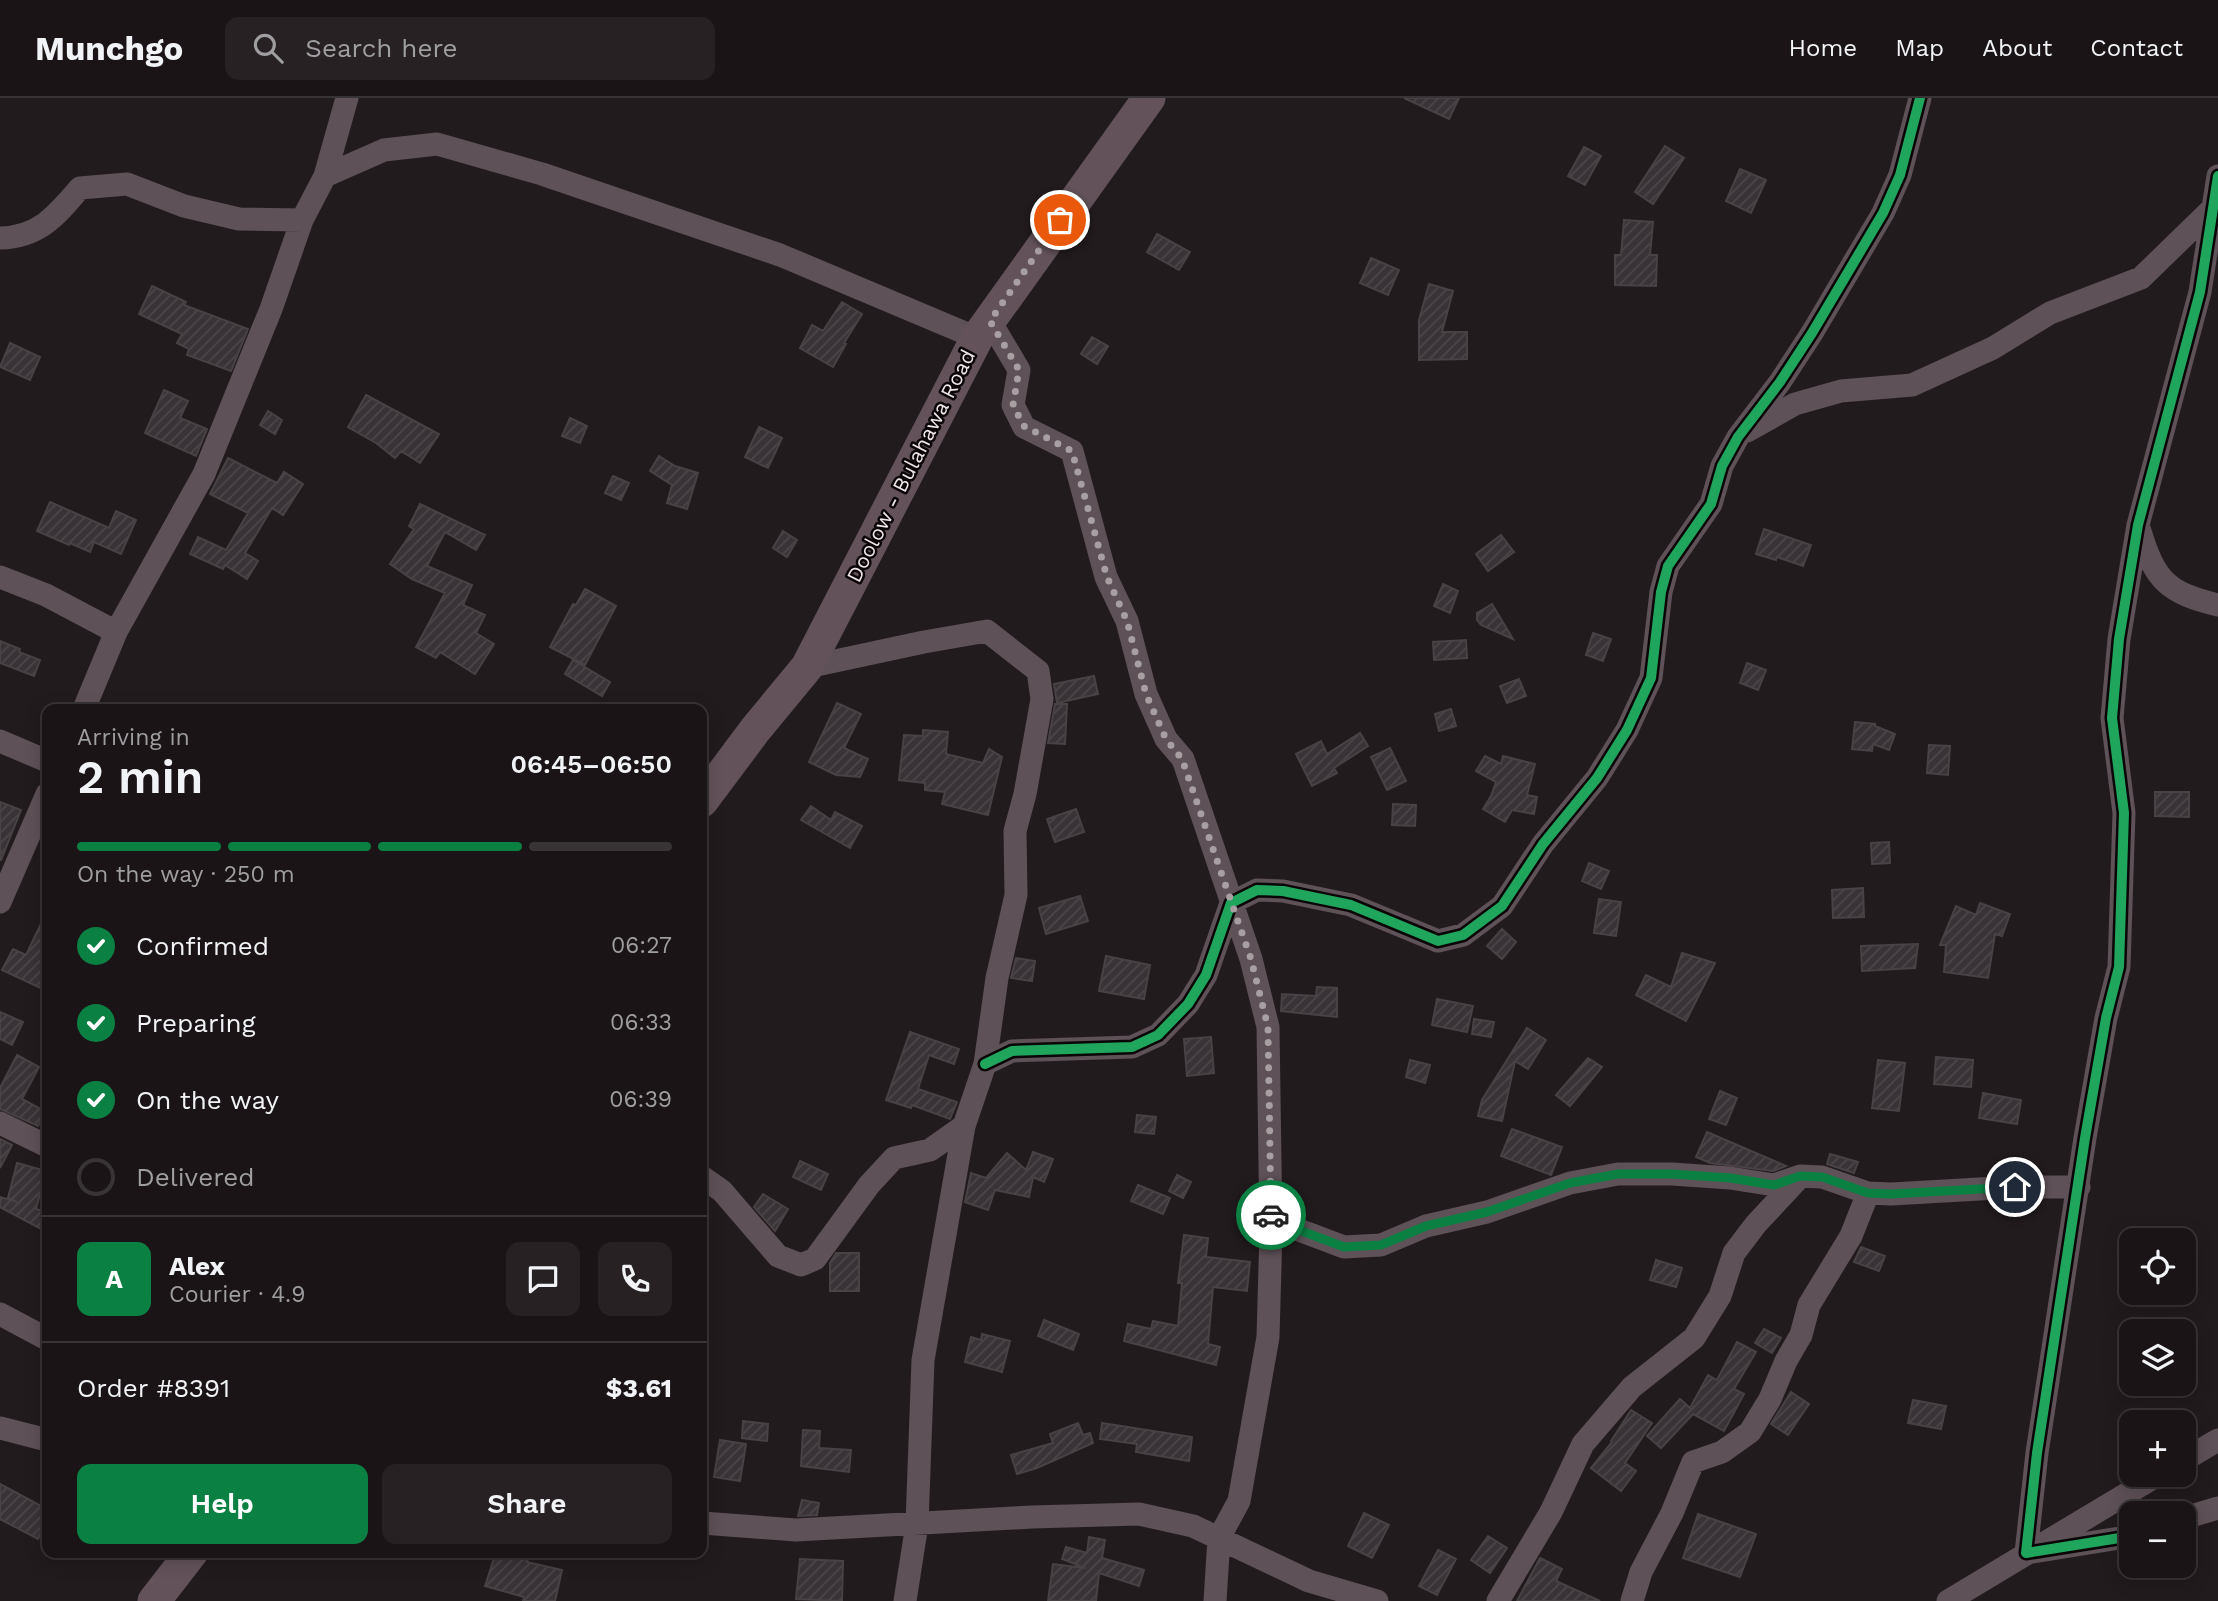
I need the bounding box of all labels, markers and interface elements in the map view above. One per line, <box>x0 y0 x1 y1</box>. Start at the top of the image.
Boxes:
search box <box>225 17 715 80</box>
text: Munchgo <box>35 29 183 68</box>
icon: search <box>249 29 287 67</box>
text: Search here <box>305 33 458 63</box>
text: Home <box>1789 34 1857 62</box>
text: Map <box>1895 34 1944 62</box>
text: About <box>1982 34 2052 62</box>
text: Contact <box>2090 34 2183 62</box>
pin <box>1030 190 1090 250</box>
icon: bag <box>1041 201 1079 239</box>
street label: Doolow - Bulahawa Road <box>841 345 980 586</box>
text: Arriving in <box>77 724 190 751</box>
text: 06:45–06:50 <box>510 749 672 779</box>
text: 2 min <box>77 750 203 804</box>
text: On the way · 250 m <box>77 861 295 888</box>
icon: check <box>77 927 115 965</box>
text: Confirmed <box>136 931 269 961</box>
text: 06:27 <box>611 932 672 959</box>
icon: check <box>77 1004 115 1042</box>
text: Preparing <box>136 1008 256 1038</box>
text: 06:33 <box>610 1009 672 1036</box>
icon: check <box>77 1081 115 1119</box>
text: On the way <box>136 1085 279 1115</box>
text: 06:39 <box>609 1086 672 1113</box>
pin <box>1985 1157 2045 1217</box>
text: Delivered <box>136 1162 255 1192</box>
icon: home <box>1996 1168 2034 1206</box>
courier <box>1236 1180 1306 1250</box>
icon: car <box>1252 1196 1290 1234</box>
map controls <box>2119 1228 2196 1578</box>
button: locate <box>2119 1228 2196 1305</box>
button: chat <box>506 1242 580 1316</box>
button: phone <box>598 1242 672 1316</box>
text: Alex <box>169 1251 225 1281</box>
text: A <box>105 1264 123 1294</box>
text: Courier · 4.9 <box>169 1281 305 1308</box>
button: layers <box>2119 1319 2196 1396</box>
text: Order #8391 <box>77 1373 230 1403</box>
text: $3.61 <box>606 1373 672 1403</box>
button: + <box>2119 1410 2196 1487</box>
button: Help <box>77 1464 368 1544</box>
button: Share <box>382 1464 672 1544</box>
button: − <box>2119 1501 2196 1578</box>

